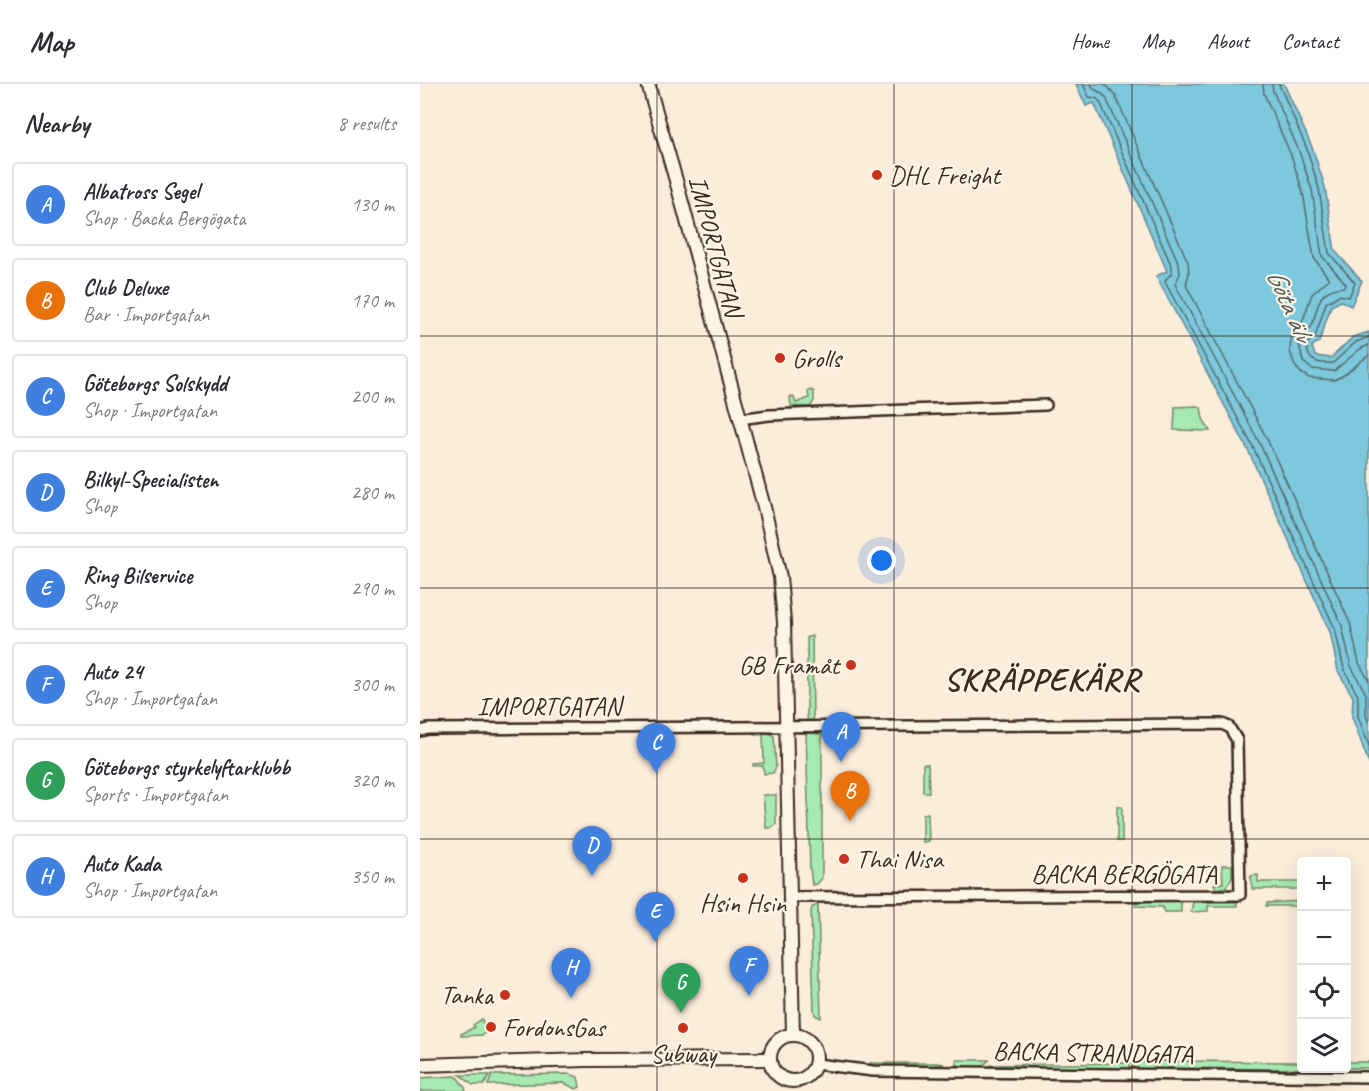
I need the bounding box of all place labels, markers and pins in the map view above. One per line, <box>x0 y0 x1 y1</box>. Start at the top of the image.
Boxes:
place label: DHL Freight <box>889 159 1002 192</box>
marker: DHL Freight <box>870 168 884 182</box>
place label: Grolls <box>792 342 843 375</box>
marker: Grolls <box>773 351 787 365</box>
place label: GB Framåt <box>739 649 841 682</box>
marker: GB Framåt <box>844 658 858 672</box>
pin: A <box>822 712 860 762</box>
pin: C <box>636 724 676 773</box>
pin: B <box>830 772 870 821</box>
pin: D <box>572 826 612 876</box>
place label: Thai Nisa <box>856 843 944 876</box>
marker: Thai Nisa <box>837 852 851 866</box>
marker: Hsin Hsin <box>736 871 750 885</box>
place label: Hsin Hsin <box>700 887 788 920</box>
pin: E <box>636 892 674 942</box>
pin: F <box>730 946 768 996</box>
pin: H <box>552 948 590 998</box>
pin: G <box>662 964 700 1013</box>
place label: Tanka <box>440 979 495 1012</box>
marker: Tanka <box>498 988 512 1002</box>
place label: FordonsGas <box>503 1011 607 1044</box>
marker: FordonsGas <box>484 1020 498 1034</box>
marker: Subway <box>676 1021 690 1035</box>
place label: Subway <box>650 1037 718 1070</box>

